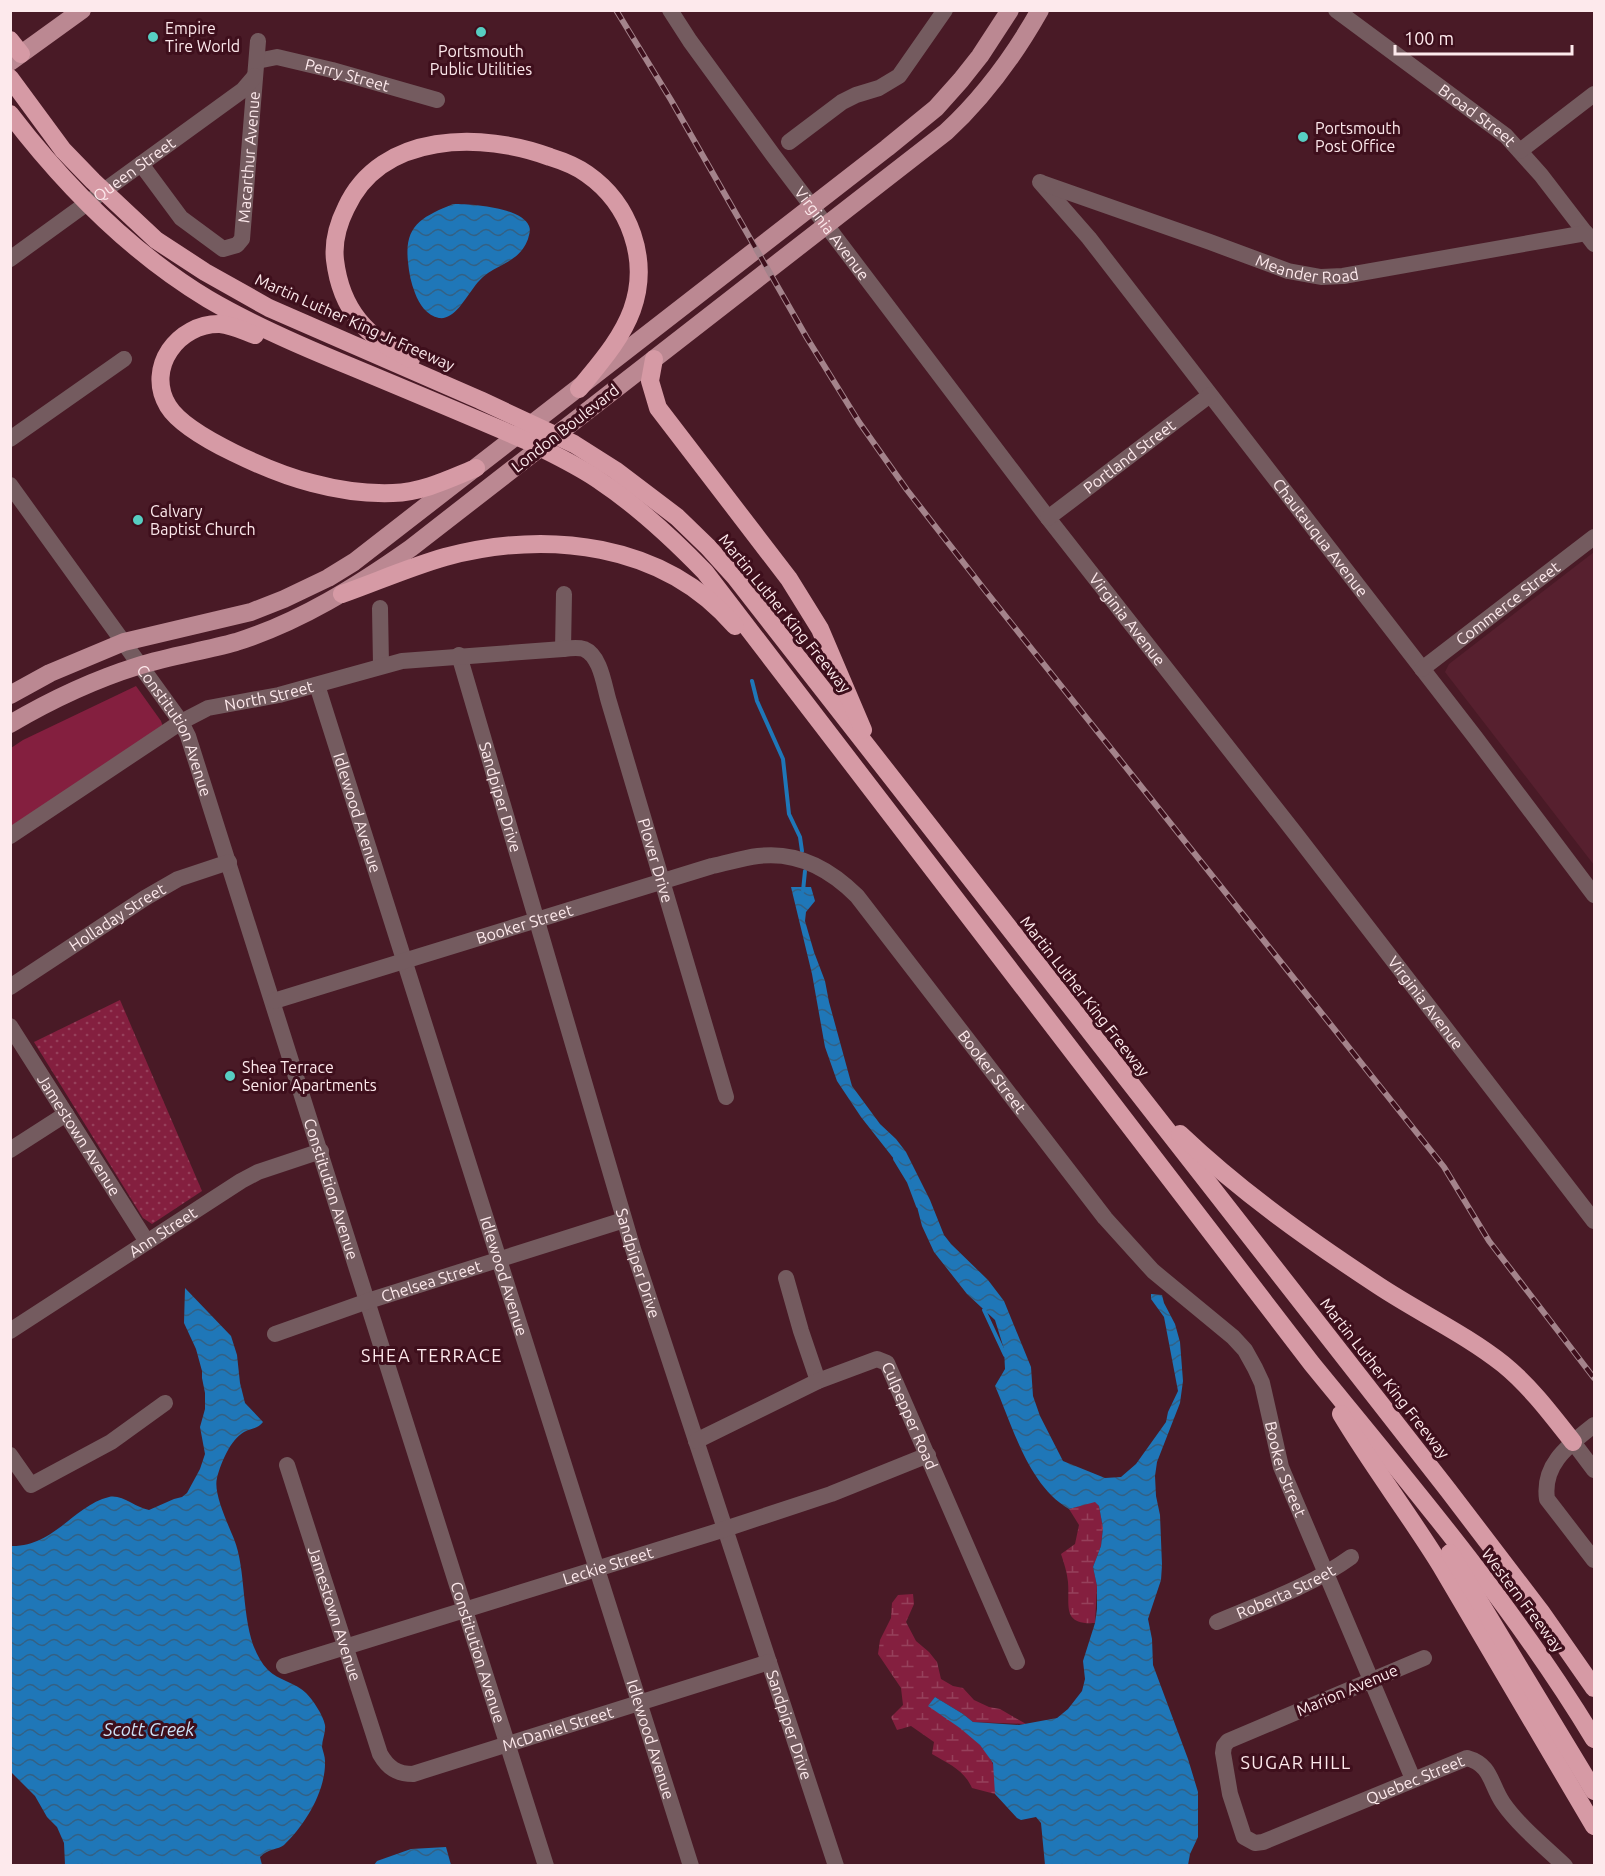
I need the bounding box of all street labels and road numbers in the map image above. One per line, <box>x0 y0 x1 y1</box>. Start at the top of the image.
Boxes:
street label: Perry Street <box>303 55 392 95</box>
street label: Broad Street <box>1435 80 1520 150</box>
street label: Macarthur Avenue <box>234 90 263 224</box>
street label: Queen Street <box>89 133 179 205</box>
street label: Virginia Avenue <box>791 183 873 284</box>
street label: Meander Road <box>1253 251 1360 286</box>
street label: Martin Luther King Jr Freeway <box>253 270 458 374</box>
street label: London Boulevard <box>508 381 622 475</box>
street label: Portland Street <box>1080 415 1179 497</box>
street label: Chautauqua Avenue <box>1269 475 1372 600</box>
street label: Martin Luther King Freeway <box>716 530 855 696</box>
street label: Commerce Street <box>1452 557 1564 649</box>
street label: Virginia Avenue <box>1086 569 1169 669</box>
street label: Constitution Avenue <box>133 661 216 798</box>
street label: North Street <box>223 677 316 714</box>
street label: Sandpiper Drive <box>476 740 525 854</box>
street label: Idlewood Avenue <box>330 751 385 875</box>
street label: Plover Drive <box>635 816 677 905</box>
street label: Holladay Street <box>66 879 169 955</box>
street label: Booker Street <box>474 900 576 947</box>
street label: Martin Luther King Freeway <box>1017 912 1153 1080</box>
street label: Virginia Avenue <box>1384 953 1467 1053</box>
street label: Booker Street <box>955 1027 1030 1117</box>
street label: Jamestown Avenue <box>34 1071 124 1199</box>
street label: Constitution Avenue <box>301 1116 362 1262</box>
street label: Ann Street <box>125 1203 200 1260</box>
street label: Sandpiper Drive <box>613 1206 664 1320</box>
street label: Idlewood Avenue <box>477 1214 532 1338</box>
street label: Chelsea Street <box>379 1256 484 1305</box>
street label: Martin Luther King Freeway <box>1317 1294 1453 1462</box>
street label: Culpepper Road <box>879 1359 941 1472</box>
street label: Booker Street <box>1262 1419 1310 1520</box>
street label: Leckie Street <box>560 1543 656 1588</box>
street label: Jamestown Avenue <box>305 1544 365 1683</box>
street label: Western Freeway <box>1478 1545 1568 1655</box>
street label: Roberta Street <box>1234 1561 1339 1622</box>
street label: Constitution Avenue <box>447 1579 509 1725</box>
street label: Marion Avenue <box>1294 1661 1400 1719</box>
street label: Sandpiper Drive <box>763 1668 816 1782</box>
street label: Idlewood Avenue <box>624 1677 678 1802</box>
street label: McDaniel Street <box>500 1702 616 1754</box>
street label: Quebec Street <box>1363 1751 1467 1808</box>

